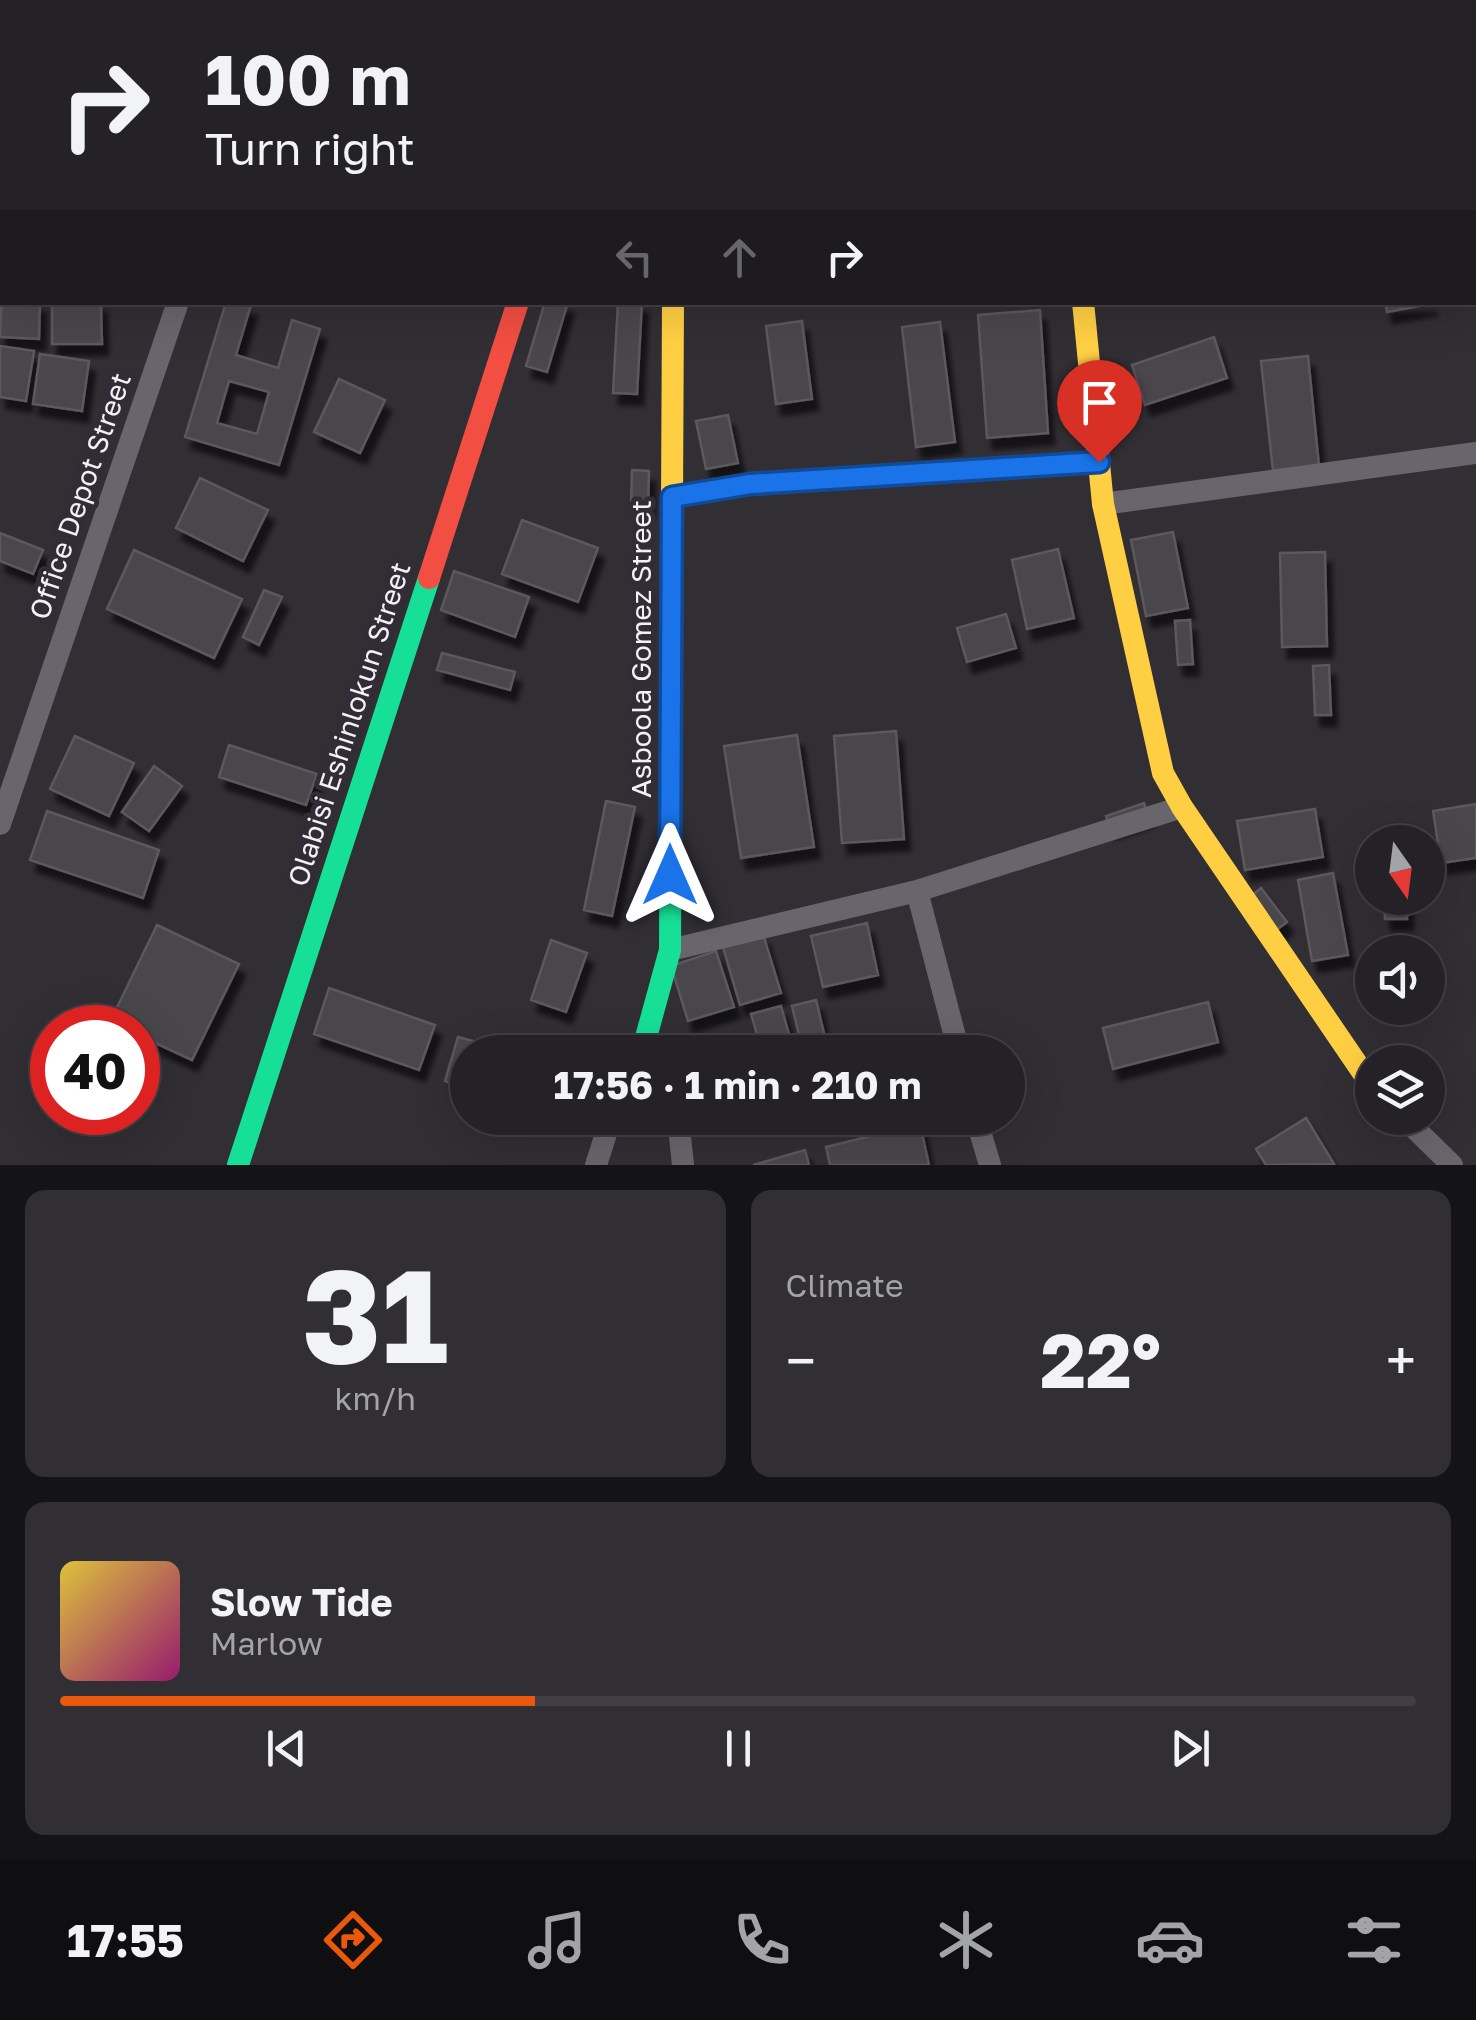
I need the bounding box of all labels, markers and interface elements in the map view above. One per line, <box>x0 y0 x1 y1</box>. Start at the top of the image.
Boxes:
text: 100 m <box>205 36 411 120</box>
icon: right <box>40 40 170 170</box>
text: Turn right <box>205 121 415 175</box>
icon: left <box>607 230 662 285</box>
icon: ahead <box>712 230 767 285</box>
icon: right <box>817 230 872 285</box>
pin <box>1057 360 1142 463</box>
street label: Office Depot Street <box>22 368 137 623</box>
icon: arrive <box>1072 375 1127 430</box>
street label: Asboola Gomez Street <box>624 500 657 798</box>
street label: Olabisi Eshinlokun Street <box>280 558 417 890</box>
position arrow <box>618 823 722 927</box>
north arrow <box>1355 825 1445 915</box>
map controls <box>1355 825 1445 1135</box>
button: sound <box>1355 935 1445 1025</box>
speed limit sign: 40 <box>30 1005 160 1135</box>
button: layers <box>1355 1045 1445 1135</box>
text: 17:56 · 1 min · 210 m <box>554 1062 922 1107</box>
text: 31 <box>302 1236 448 1392</box>
text: Climate <box>786 1266 904 1304</box>
text: 22° <box>1040 1314 1161 1405</box>
text: − <box>786 1327 816 1393</box>
text: + <box>1386 1327 1416 1393</box>
text: km/h <box>335 1379 416 1417</box>
text: Slow Tide <box>210 1579 393 1624</box>
text: Marlow <box>210 1624 323 1662</box>
icon: previous <box>259 1721 314 1776</box>
icon: pause <box>711 1721 766 1776</box>
icon: next <box>1163 1721 1218 1776</box>
icon: directions <box>318 1905 388 1975</box>
icon: music <box>522 1905 592 1975</box>
icon: phone <box>727 1905 797 1975</box>
icon: climate <box>931 1905 1001 1975</box>
icon: car <box>1135 1905 1205 1975</box>
icon: filters <box>1339 1905 1409 1975</box>
text: 17:55 <box>67 1913 184 1967</box>

